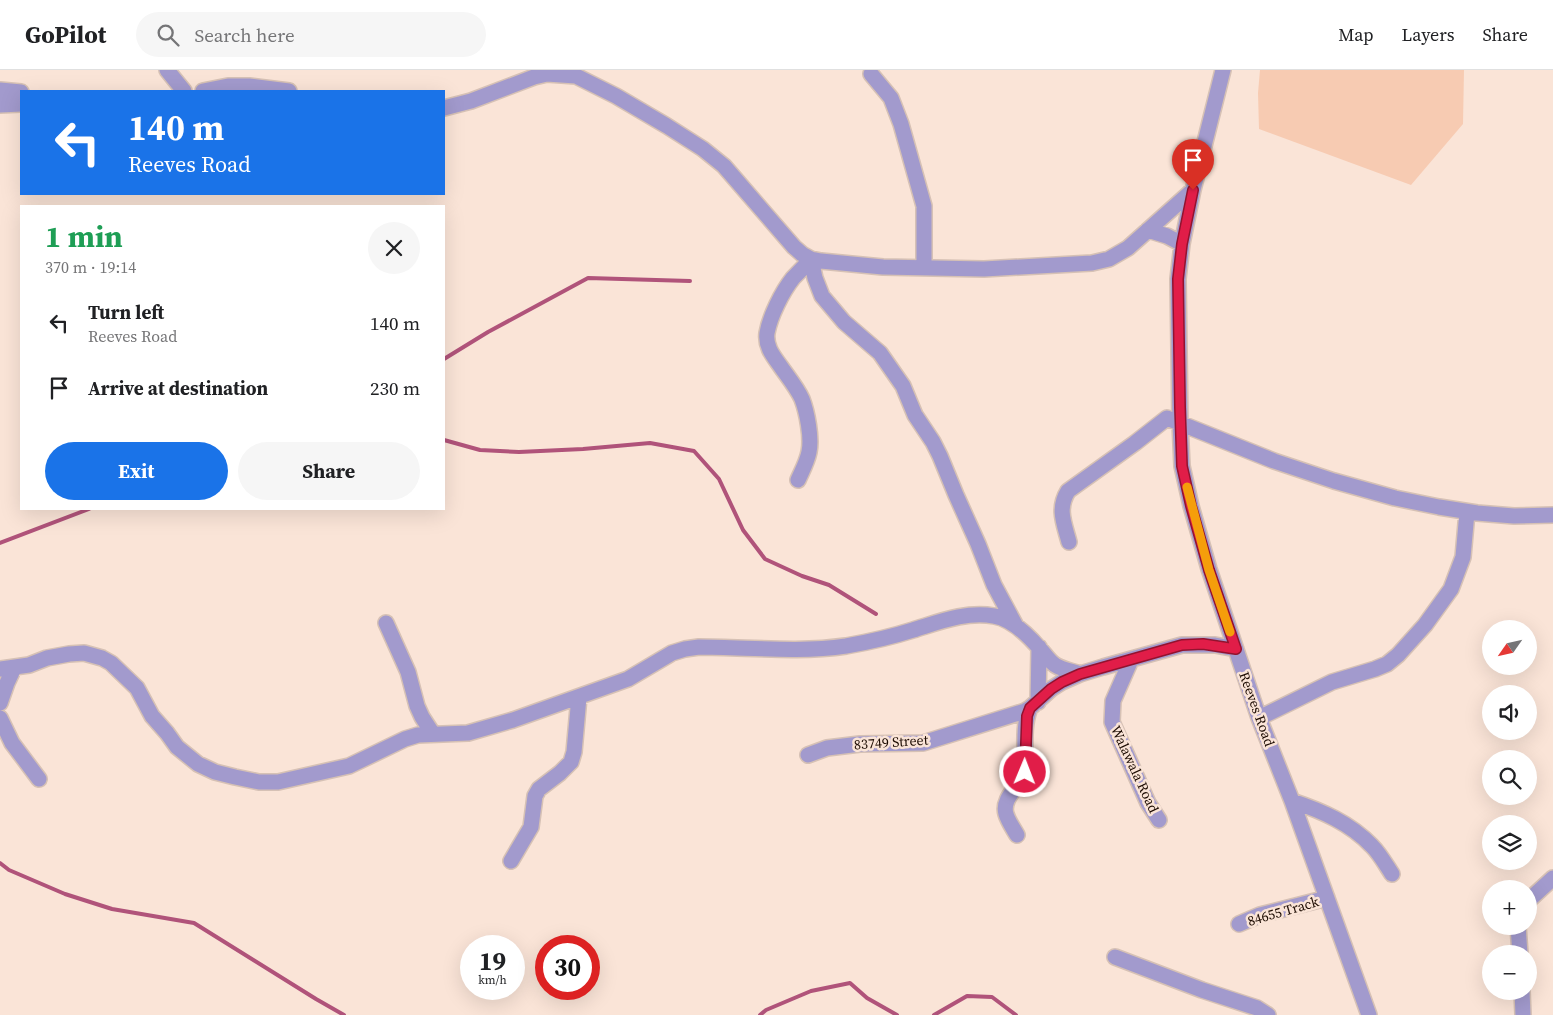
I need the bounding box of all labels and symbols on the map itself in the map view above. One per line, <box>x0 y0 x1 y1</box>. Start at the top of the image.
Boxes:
pin <box>1172 139 1214 190</box>
north arrow <box>1482 620 1538 675</box>
street label: Reeves Road <box>1234 669 1280 749</box>
street label: Walawala Road <box>1106 722 1164 816</box>
street label: 83749 Street <box>853 729 929 755</box>
position arrow <box>998 745 1050 797</box>
street label: 84655 Track <box>1245 891 1321 931</box>
speed limit sign: 30 <box>535 935 600 1000</box>

